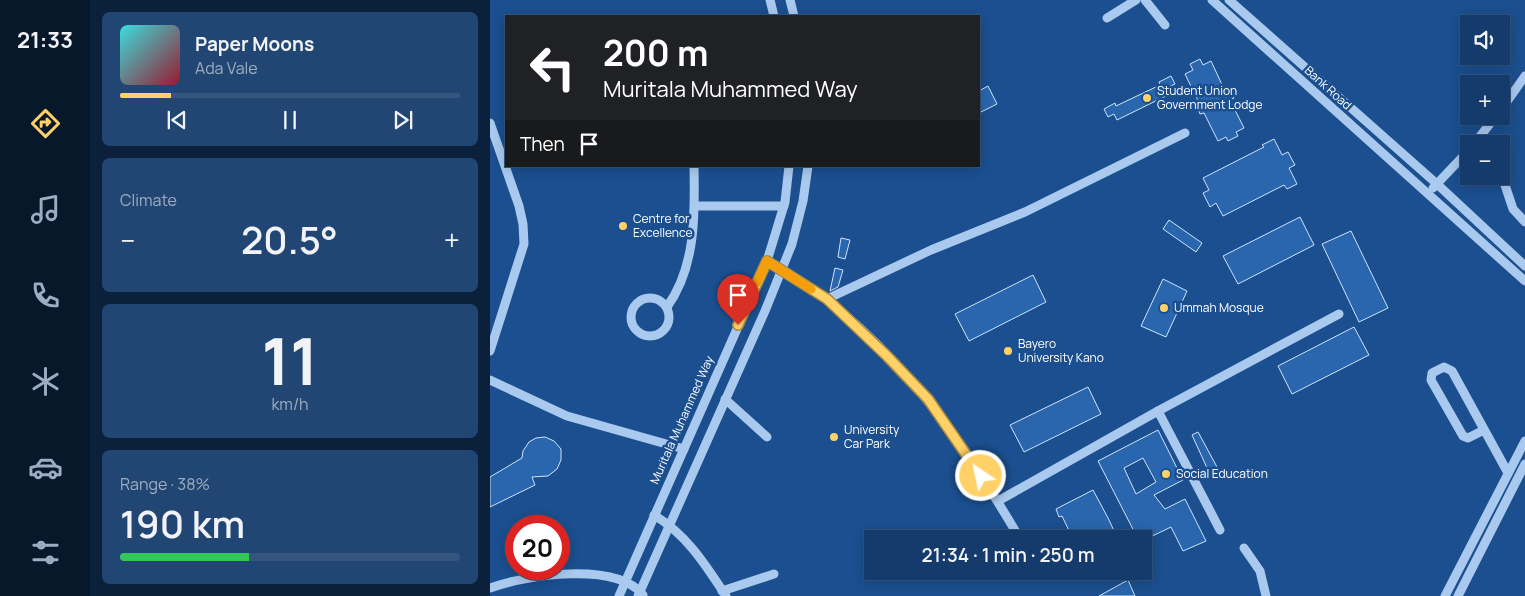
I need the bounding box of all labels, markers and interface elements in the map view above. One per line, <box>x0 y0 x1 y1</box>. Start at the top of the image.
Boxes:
map controls <box>1460 15 1510 185</box>
button: sound <box>1460 15 1510 65</box>
text: 21:33 <box>17 25 73 55</box>
text: 200 m <box>603 29 708 77</box>
text: Paper Moons <box>195 31 314 57</box>
icon: left <box>520 35 585 100</box>
text: Ada Vale <box>195 57 258 79</box>
street label: Bank Road <box>1301 62 1356 113</box>
text: Muritala Muhammed Way <box>603 74 858 104</box>
button: + <box>1460 75 1510 125</box>
place label: Student Union Government Lodge <box>1157 82 1262 113</box>
marker: Student Union Government Lodge <box>1141 92 1153 104</box>
icon: directions <box>28 106 63 141</box>
icon: previous <box>163 106 191 134</box>
icon: pause <box>276 106 304 134</box>
icon: next <box>389 106 417 134</box>
icon: arrive <box>575 130 603 158</box>
text: Then <box>520 131 565 157</box>
button: − <box>1460 135 1510 185</box>
text: Climate <box>120 189 177 211</box>
icon: music <box>28 192 63 227</box>
place label: Centre for Excellence <box>633 210 692 241</box>
text: 20.5° <box>241 213 338 265</box>
marker: Centre for Excellence <box>617 220 629 232</box>
text: − <box>120 221 135 259</box>
text: + <box>444 221 460 259</box>
pin <box>717 274 759 325</box>
icon: phone <box>28 278 63 313</box>
icon: arrive <box>724 281 752 309</box>
place label: Ummah Mosque <box>1174 299 1264 316</box>
marker: Ummah Mosque <box>1158 302 1170 314</box>
text: 11 <box>262 316 318 405</box>
place label: Bayero University Kano <box>1018 335 1104 366</box>
marker: Bayero University Kano <box>1002 345 1014 357</box>
street label: Muritala Muhammed Way <box>646 352 718 487</box>
icon: climate <box>28 364 63 399</box>
text: km/h <box>271 393 309 415</box>
place label: University Car Park <box>844 421 900 452</box>
marker: University Car Park <box>828 431 840 443</box>
position arrow <box>954 449 1006 501</box>
icon: car <box>28 450 63 485</box>
place label: Social Education <box>1176 465 1268 482</box>
marker: Social Education <box>1160 468 1172 480</box>
text: Range · 38% <box>120 473 210 495</box>
text: 190 km <box>120 497 245 549</box>
speed limit sign: 20 <box>505 515 570 580</box>
icon: filters <box>28 535 63 570</box>
text: 21:34 · 1 min · 250 m <box>922 542 1094 568</box>

